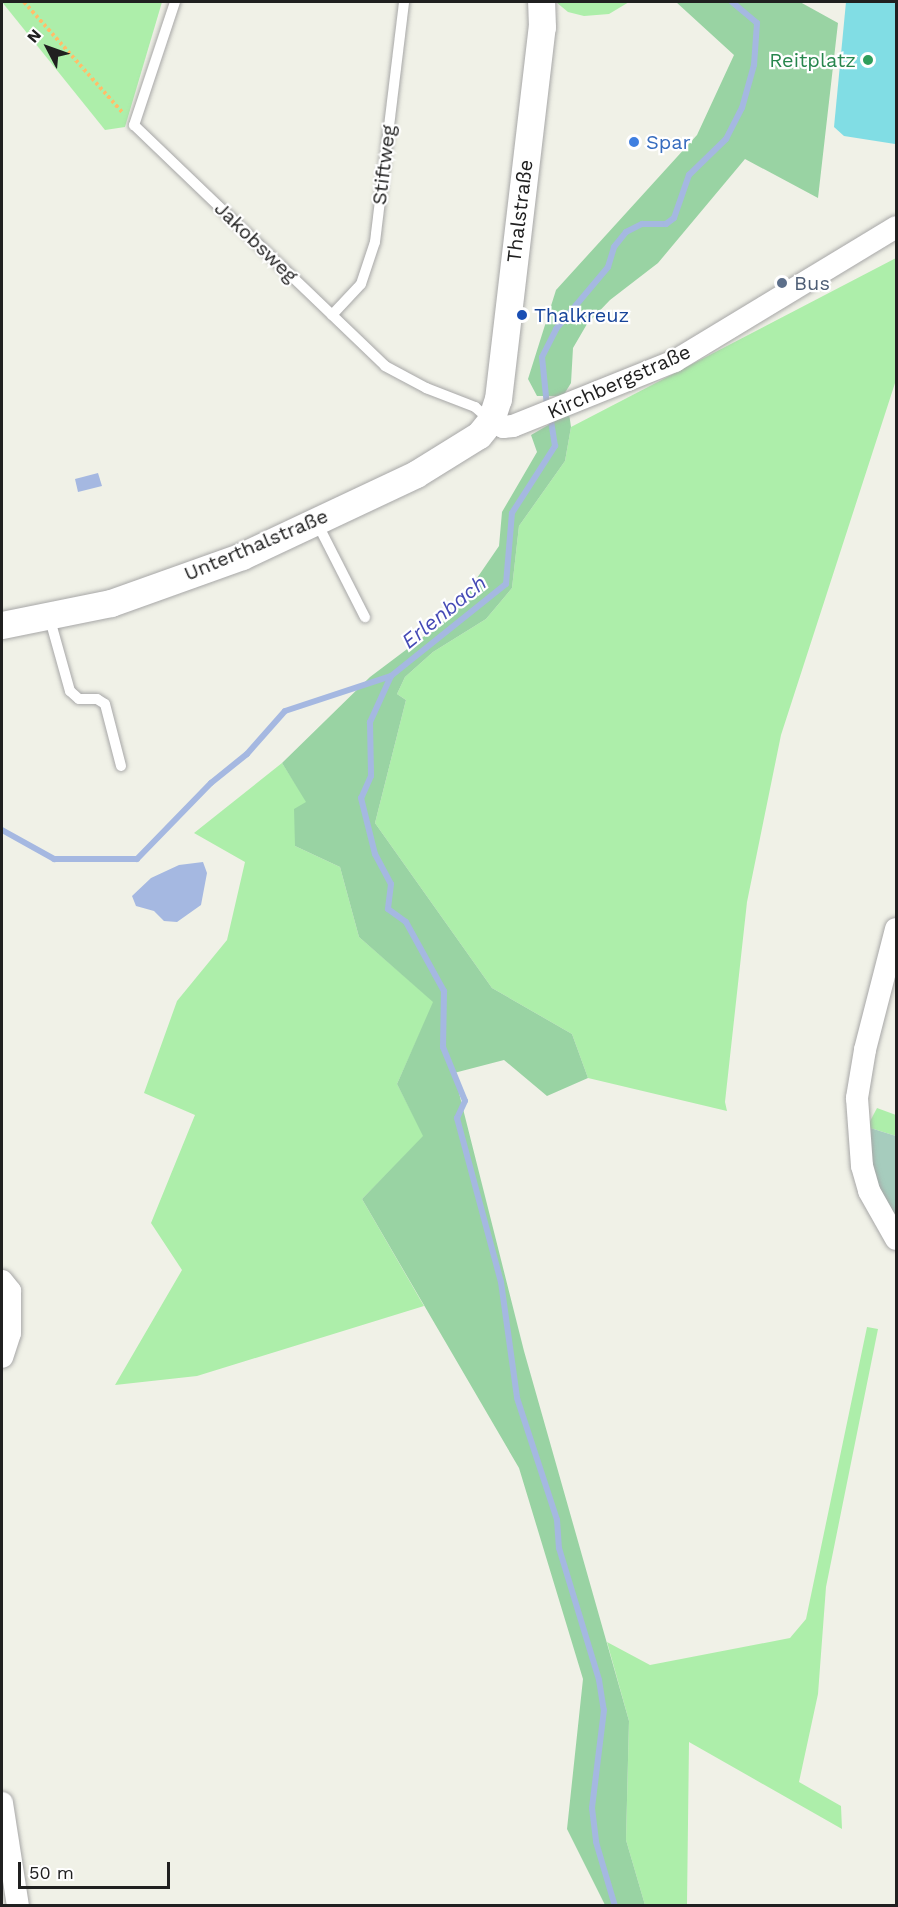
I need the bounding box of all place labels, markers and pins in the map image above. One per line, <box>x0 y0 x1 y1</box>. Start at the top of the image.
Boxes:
place label: Reitplatz <box>769 48 856 72</box>
marker: Reitplatz <box>861 53 875 67</box>
place label: Spar <box>646 130 691 154</box>
marker: Spar <box>627 135 641 149</box>
place label: Bus <box>794 271 830 295</box>
marker: Bus <box>775 276 789 290</box>
place label: Thalkreuz <box>534 303 629 327</box>
marker: Thalkreuz <box>515 308 529 322</box>

